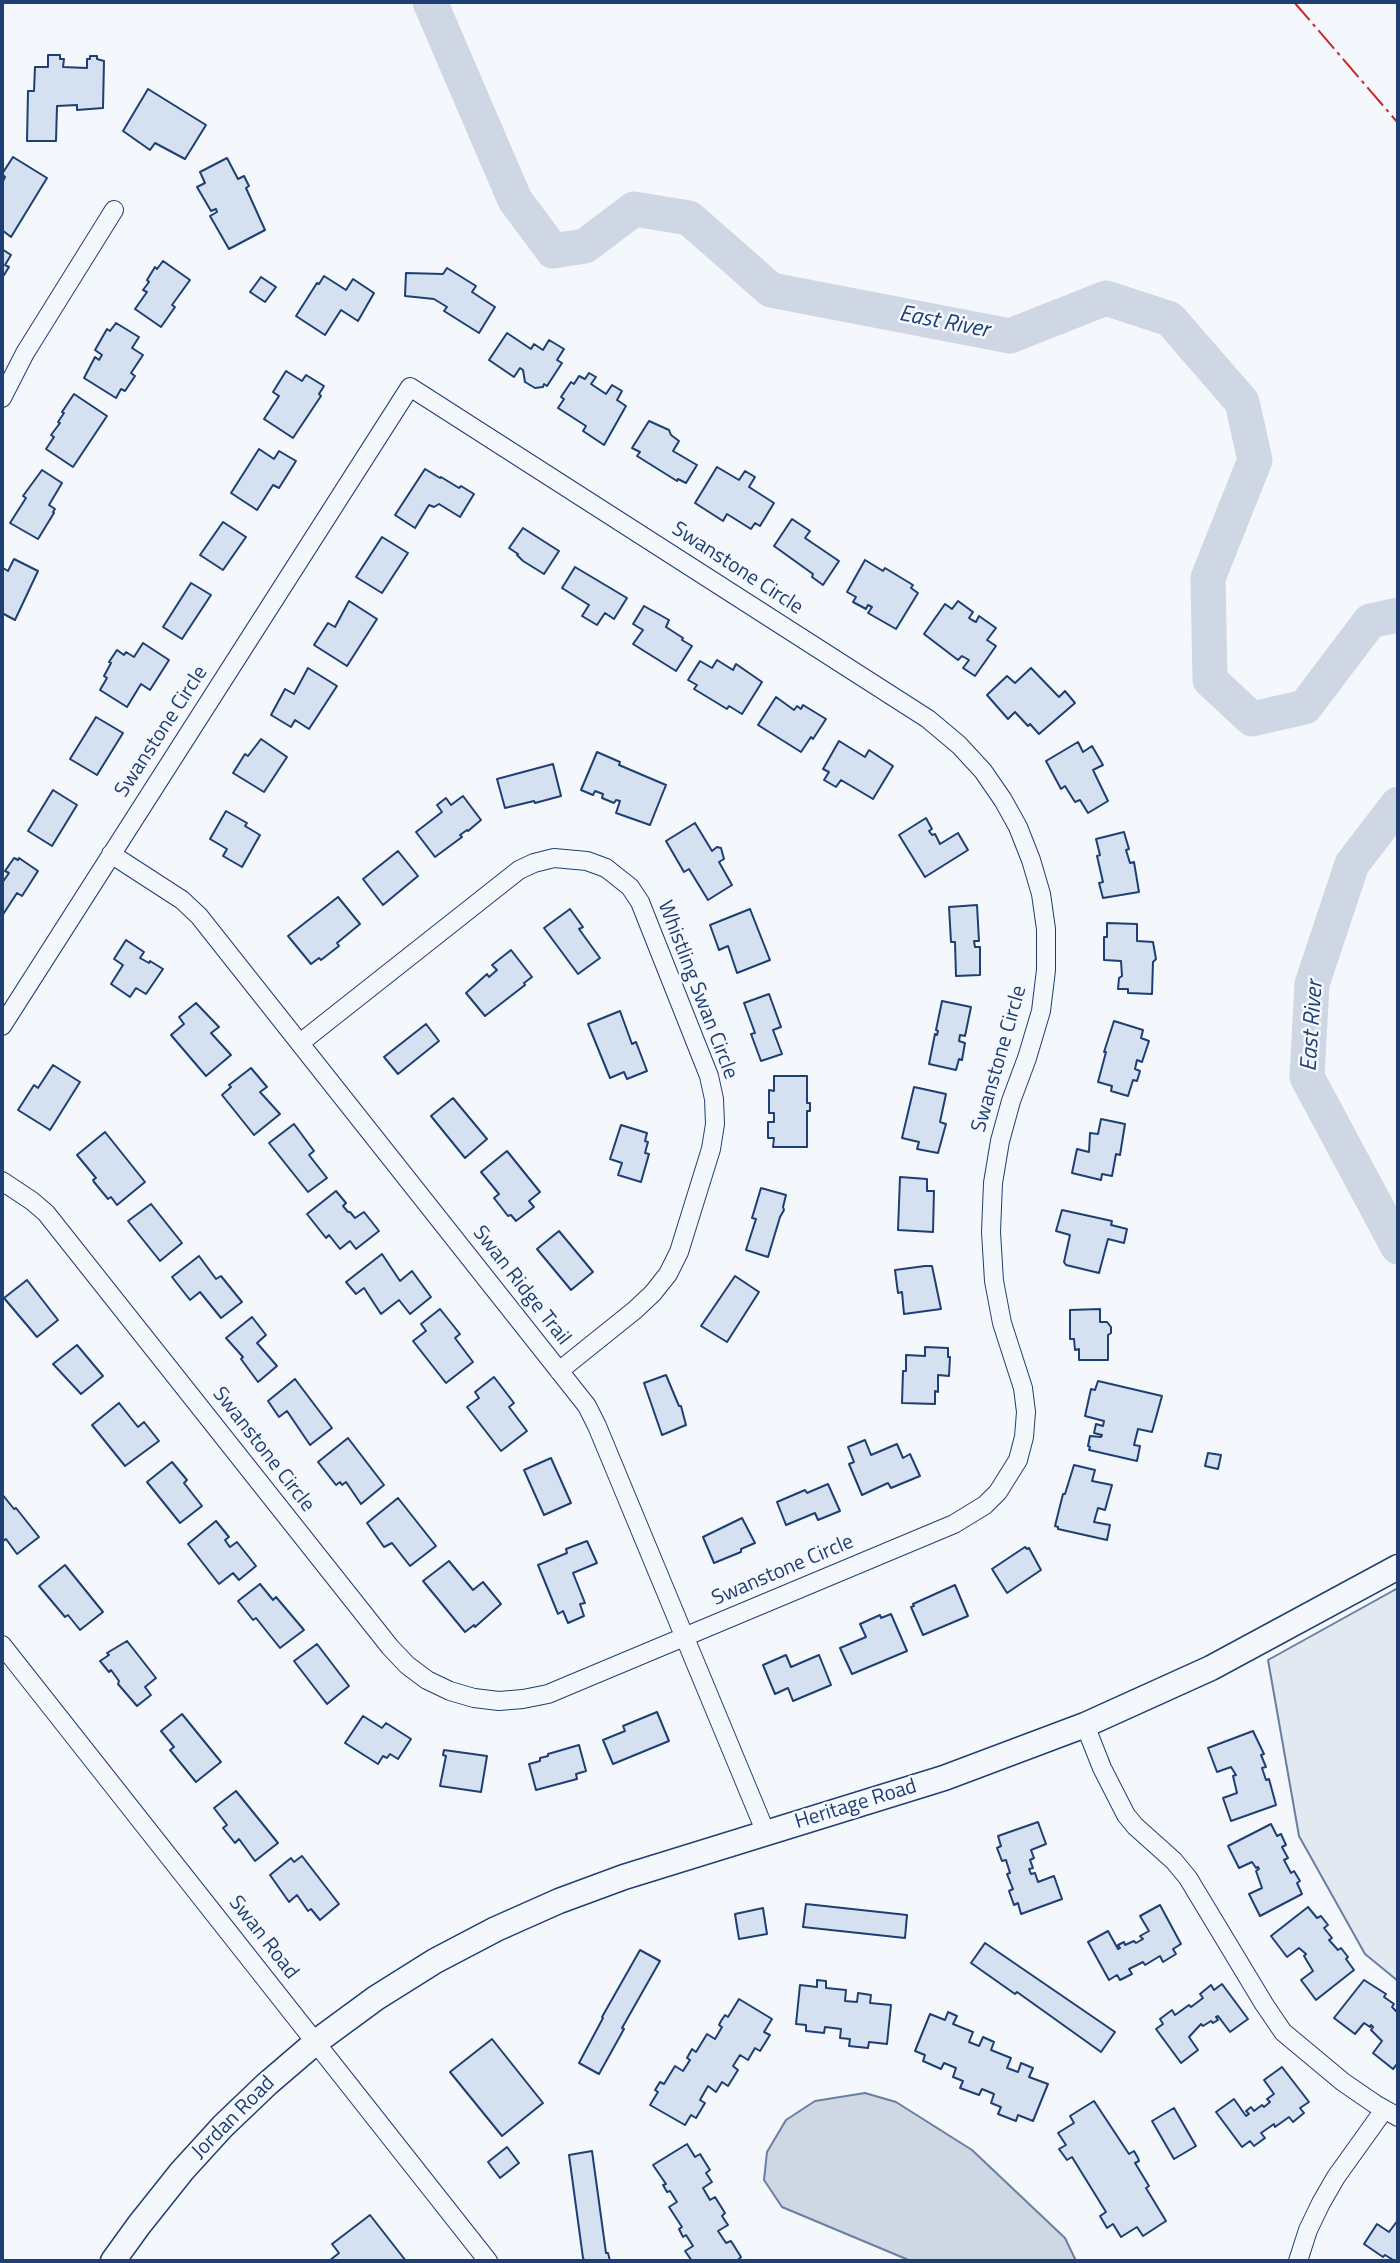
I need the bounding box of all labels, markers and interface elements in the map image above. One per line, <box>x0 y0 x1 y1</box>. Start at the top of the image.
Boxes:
water label: East River <box>897 301 991 345</box>
street label: Swanstone Circle <box>667 517 807 621</box>
street label: Swanstone Circle <box>110 662 214 802</box>
street label: Whistling Swan Circle <box>651 897 743 1083</box>
water label: East River <box>1296 980 1330 1072</box>
street label: Swanstone Circle <box>967 983 1033 1135</box>
street label: Swan Ridge Trail <box>467 1221 575 1351</box>
street label: Swanstone Circle <box>206 1383 320 1517</box>
street label: Swanstone Circle <box>708 1530 858 1612</box>
street label: Heritage Road <box>792 1775 920 1835</box>
street label: Swan Road <box>223 1891 303 1985</box>
street label: Jordan Road <box>187 2071 281 2165</box>

